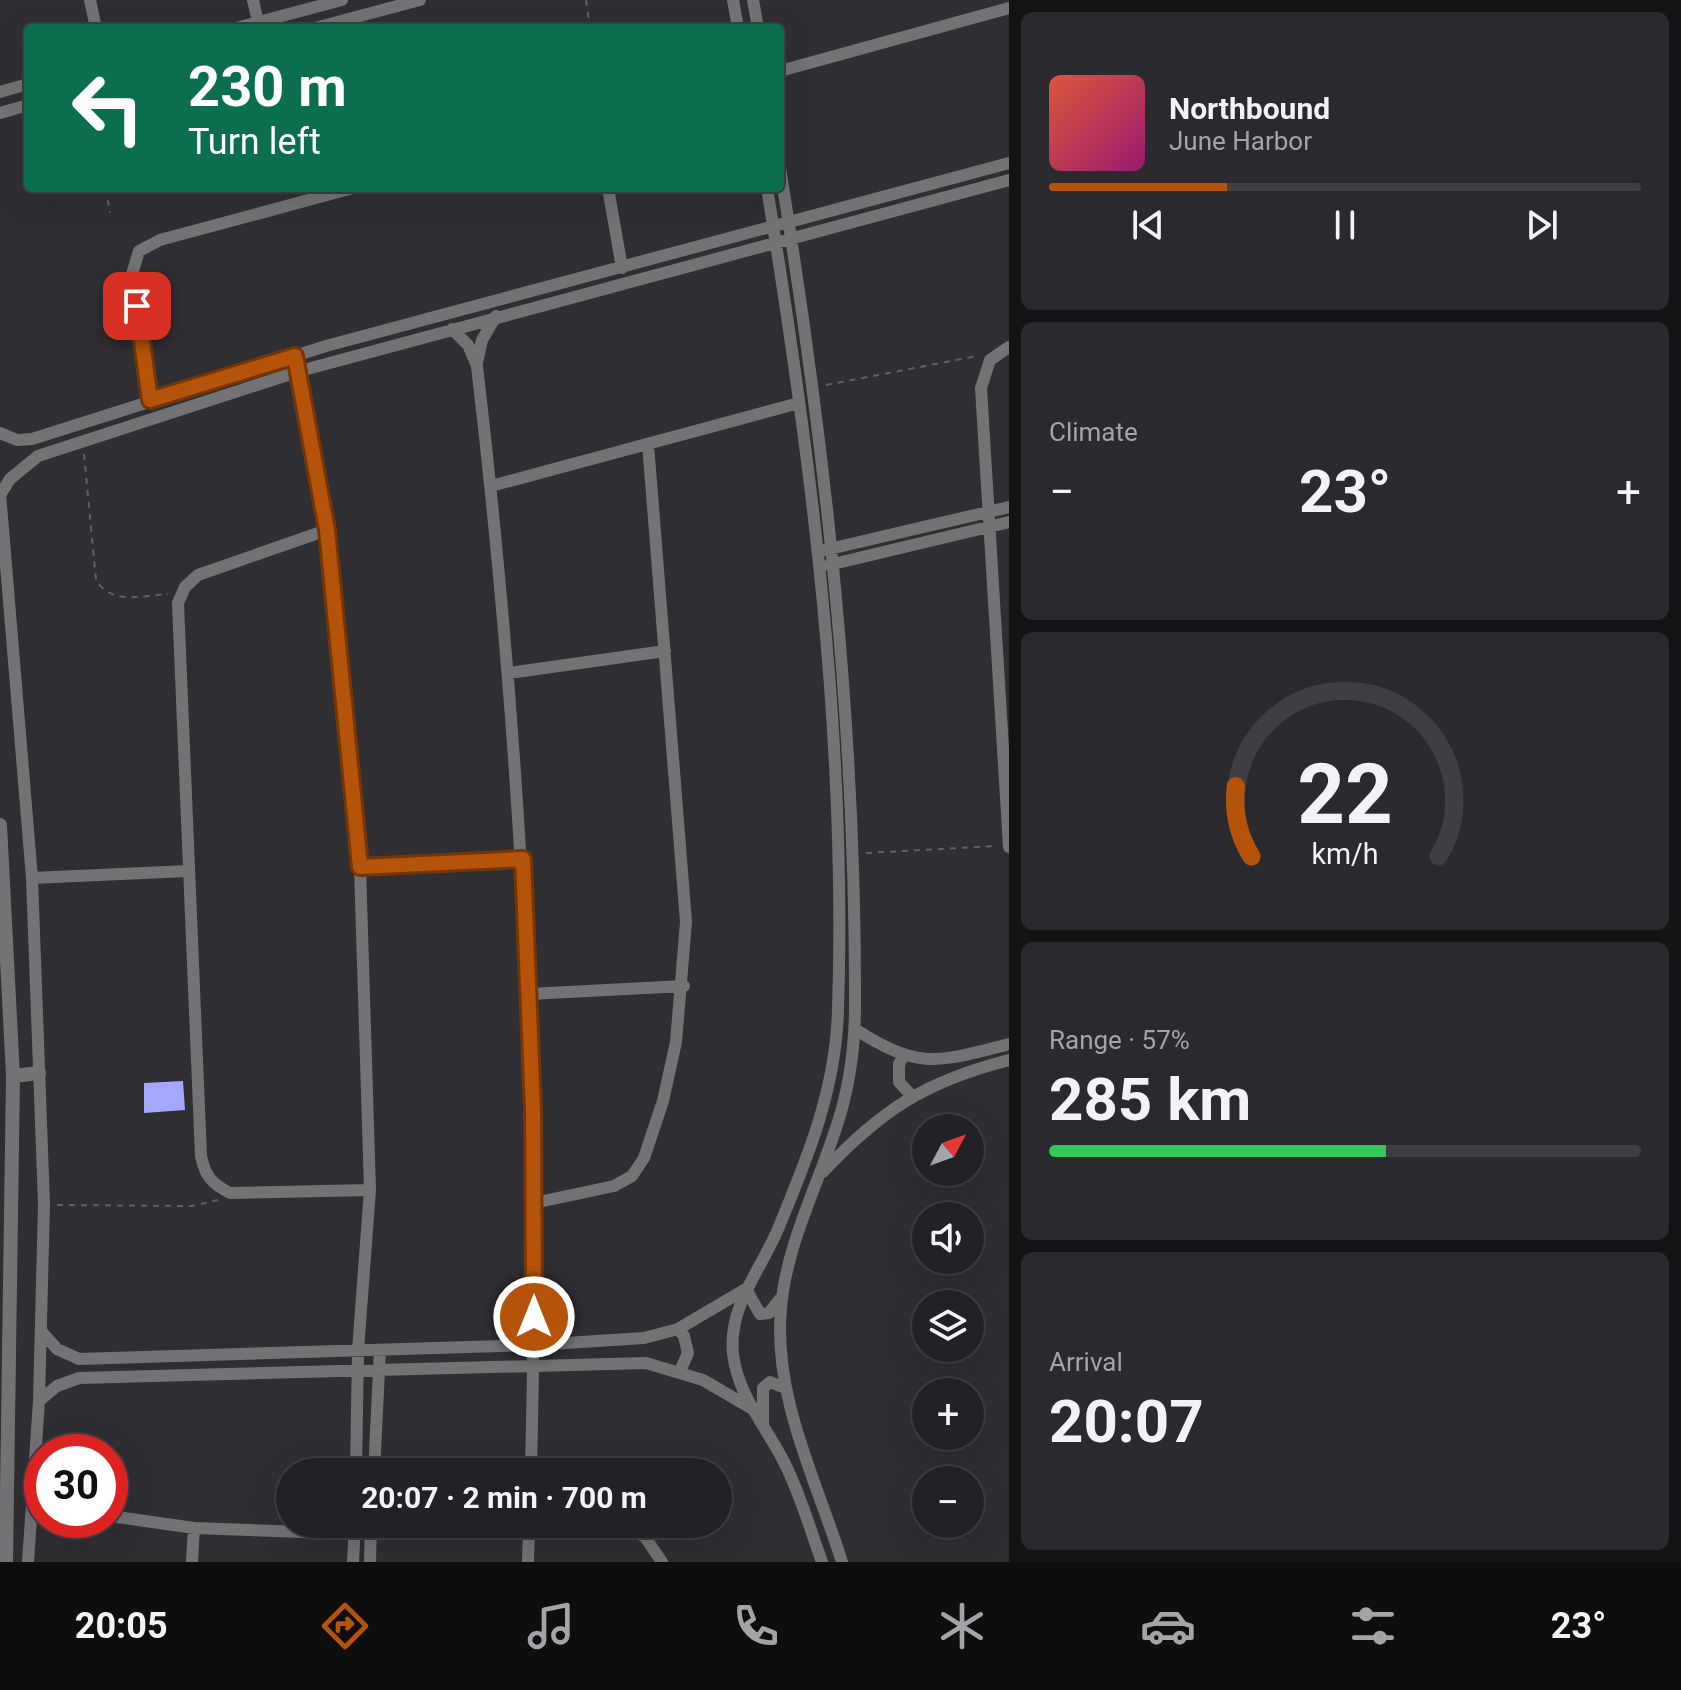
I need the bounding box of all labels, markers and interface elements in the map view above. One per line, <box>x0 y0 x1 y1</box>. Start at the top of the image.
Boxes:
text: 230 m <box>188 54 347 120</box>
icon: left <box>56 56 160 160</box>
text: Northbound <box>1169 91 1330 126</box>
text: Turn left <box>188 121 321 163</box>
text: June Harbor <box>1169 126 1312 156</box>
icon: previous <box>1126 203 1170 247</box>
icon: pause <box>1323 203 1367 247</box>
icon: next <box>1520 203 1564 247</box>
pin <box>103 272 171 340</box>
icon: arrive <box>115 284 159 328</box>
text: Climate <box>1049 417 1138 447</box>
text: 23° <box>1299 456 1391 527</box>
text: − <box>1049 466 1074 518</box>
text: + <box>1616 466 1641 518</box>
text: 22 <box>1297 746 1393 843</box>
text: km/h <box>1311 837 1379 871</box>
text: Range · 57% <box>1049 1025 1190 1055</box>
text: 285 km <box>1049 1064 1251 1135</box>
north arrow <box>912 1114 984 1186</box>
map controls <box>912 1114 984 1538</box>
button: sound <box>912 1202 984 1274</box>
position arrow <box>492 1275 576 1359</box>
button: layers <box>912 1290 984 1362</box>
text: Arrival <box>1049 1347 1123 1377</box>
button: + <box>912 1378 984 1450</box>
text: 20:07 <box>1049 1386 1204 1457</box>
speed limit sign: 30 <box>24 1434 128 1538</box>
button: − <box>912 1466 984 1538</box>
text: 20:07 · 2 min · 700 m <box>361 1480 647 1515</box>
icon: directions <box>317 1598 373 1654</box>
icon: music <box>523 1598 579 1654</box>
icon: phone <box>728 1598 784 1654</box>
icon: climate <box>934 1598 990 1654</box>
icon: car <box>1140 1598 1196 1654</box>
icon: filters <box>1345 1598 1401 1654</box>
text: 20:05 <box>75 1605 168 1647</box>
text: 23° <box>1551 1605 1606 1647</box>

